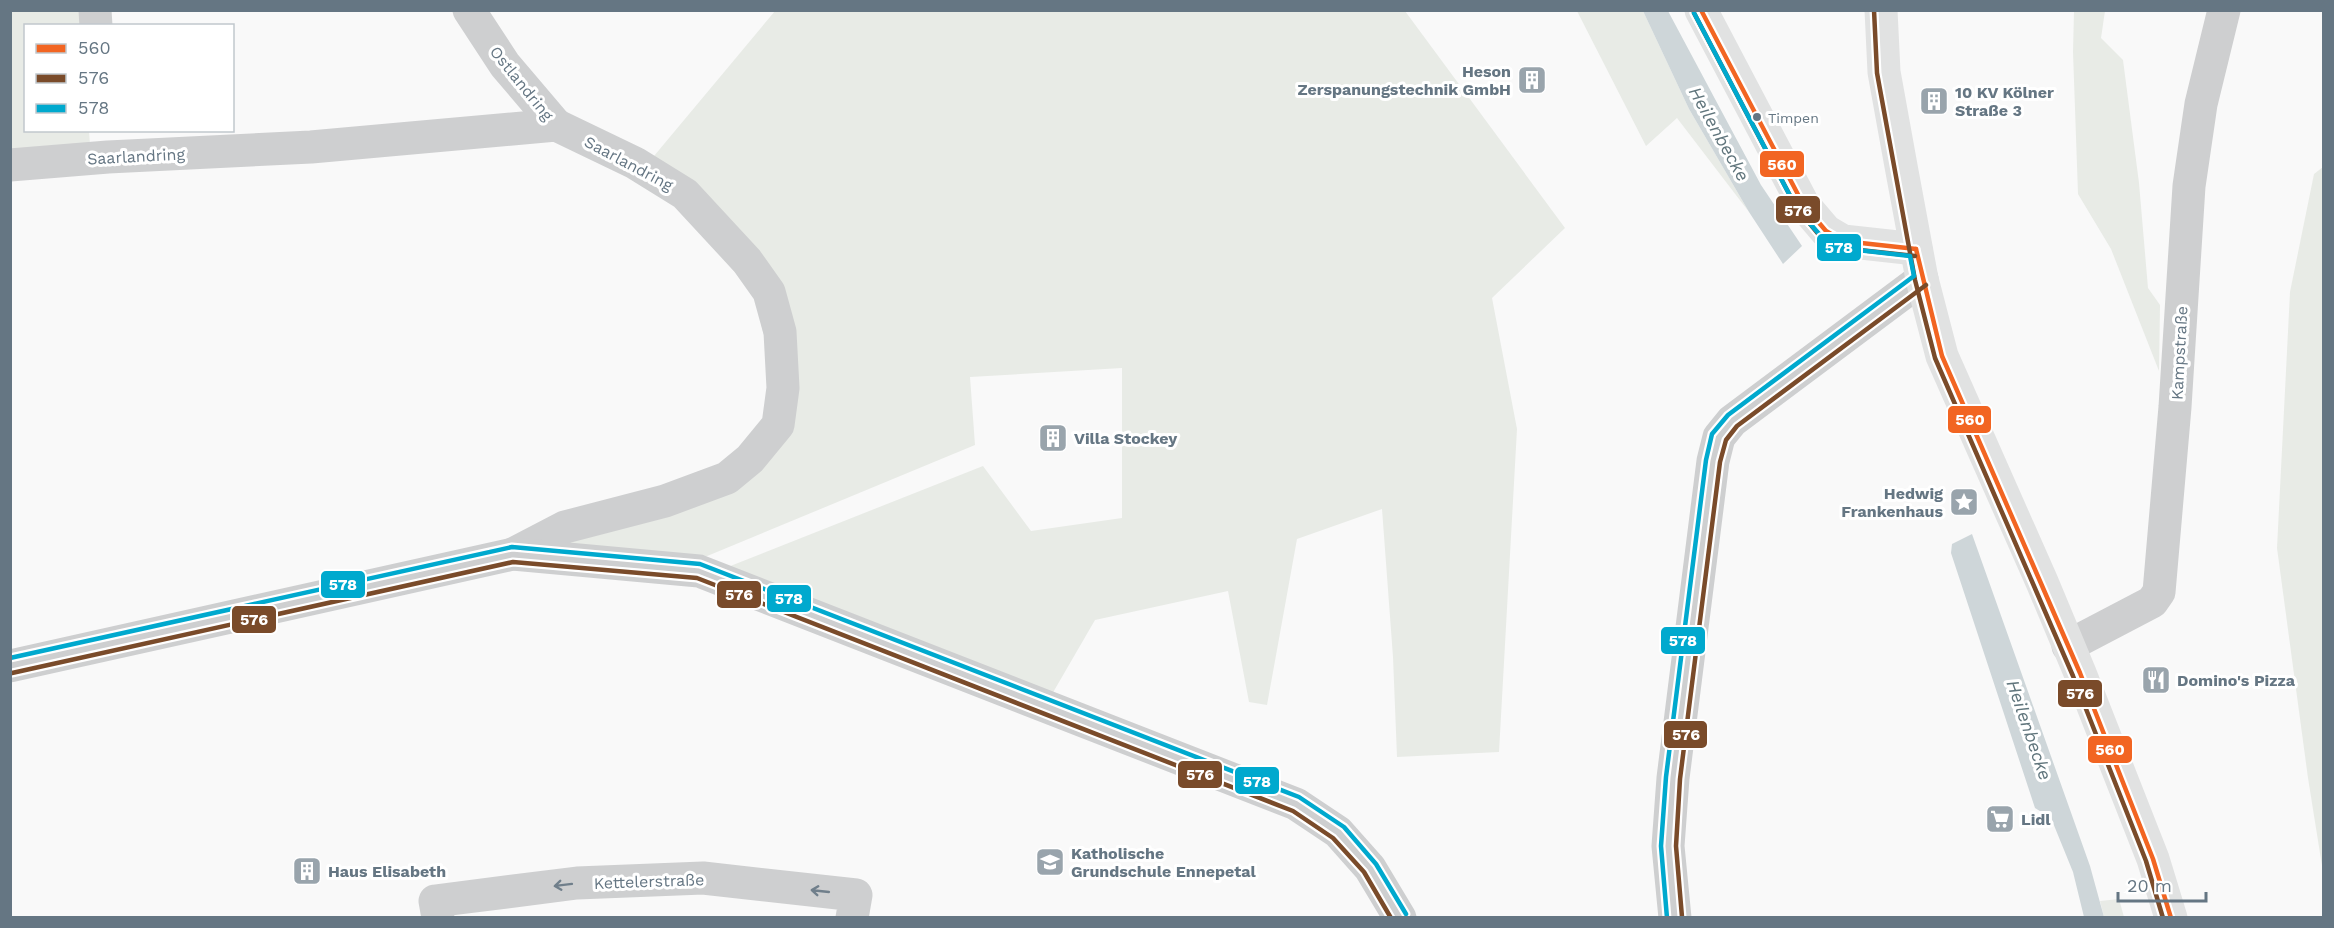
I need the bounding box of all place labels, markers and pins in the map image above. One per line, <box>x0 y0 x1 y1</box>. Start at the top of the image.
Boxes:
place label: Heson Zerspanungstechnik GmbH <box>1297 62 1511 99</box>
building icon: Heson Zerspanungstechnik GmbH <box>1516 64 1548 96</box>
place label: 10 KV Kölner Straße 3 <box>1955 83 2054 120</box>
building icon: 10 KV Kölner Straße 3 <box>1918 85 1950 117</box>
place label: Timpen <box>1768 110 1819 126</box>
marker: Timpen <box>1751 111 1763 123</box>
building icon: Villa Stockey <box>1037 422 1069 454</box>
place label: Villa Stockey <box>1074 429 1178 448</box>
place label: Hedwig Frankenhaus <box>1841 484 1943 521</box>
place icon: Hedwig Frankenhaus <box>1948 486 1980 518</box>
restaurant icon: Domino's Pizza <box>2140 664 2172 696</box>
place label: Domino's Pizza <box>2177 671 2296 690</box>
supermarket icon: Lidl <box>1984 803 2016 835</box>
place label: Lidl <box>2021 810 2051 829</box>
place label: Katholische Grundschule Ennepetal <box>1071 844 1257 881</box>
school or university icon: Katholische Grundschule Ennepetal <box>1034 846 1066 878</box>
building icon: Haus Elisabeth <box>291 855 323 887</box>
place label: Haus Elisabeth <box>328 862 446 881</box>

